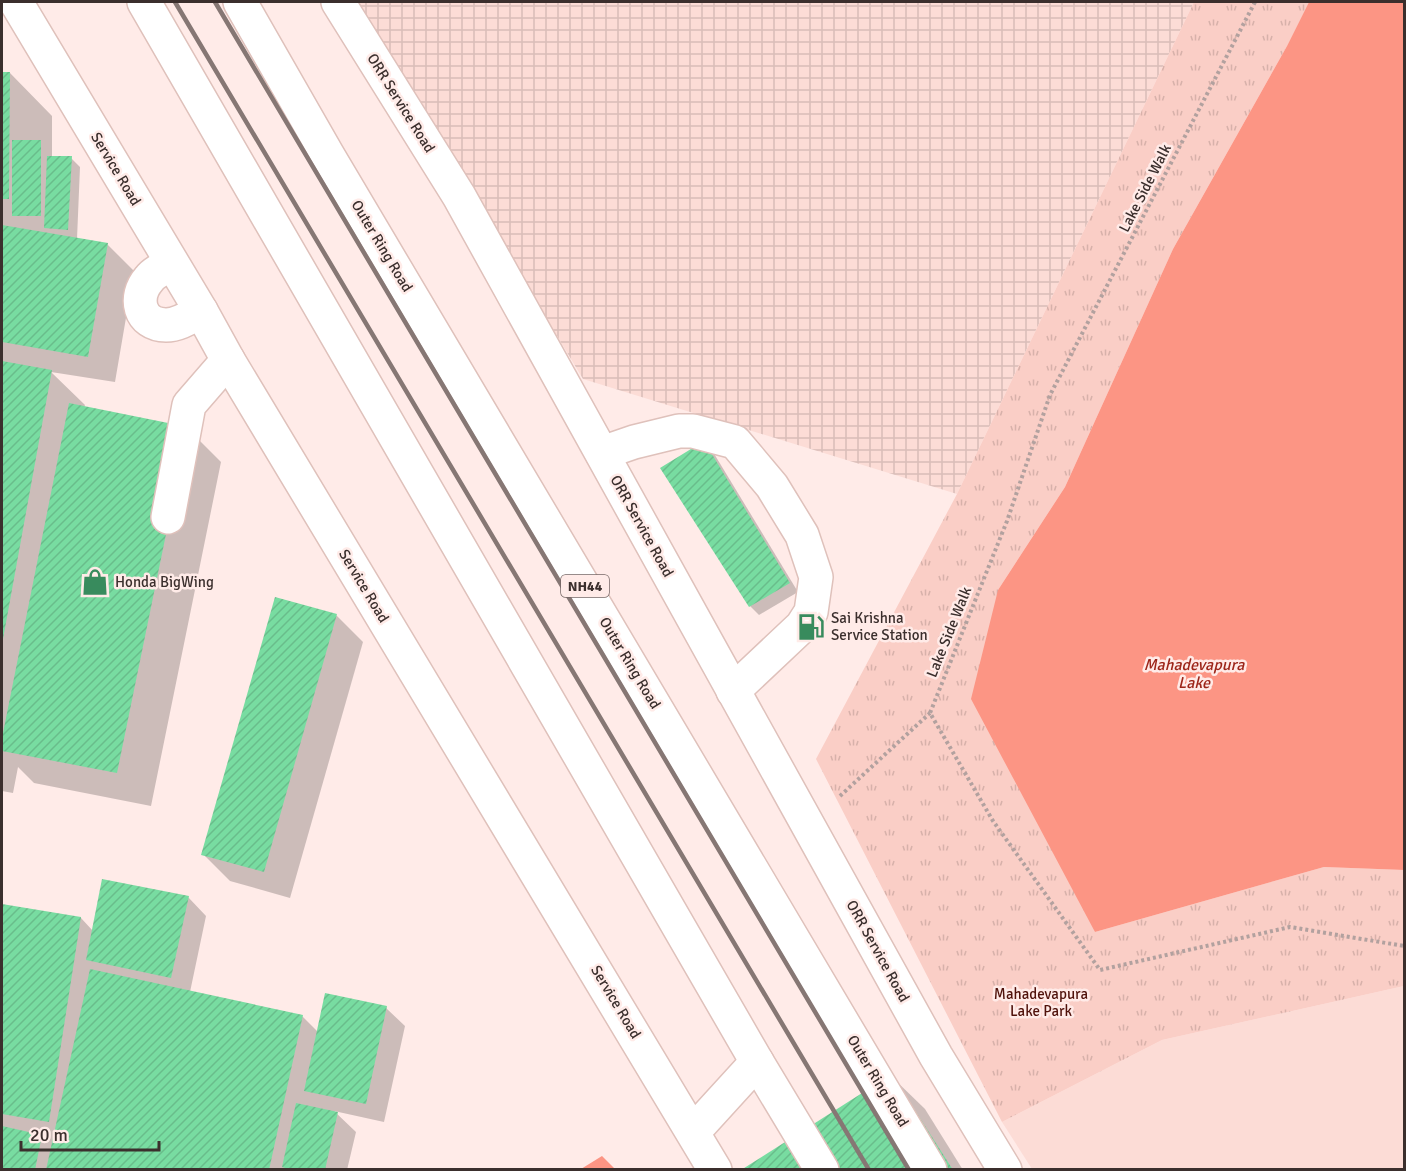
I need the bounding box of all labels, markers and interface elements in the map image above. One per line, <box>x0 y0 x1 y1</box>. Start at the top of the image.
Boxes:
street label: ORR Service Road <box>363 50 439 156</box>
street label: Service Road <box>87 129 145 209</box>
street label: Lake Side Walk <box>1115 141 1175 235</box>
street label: Outer Ring Road <box>347 197 417 295</box>
street label: ORR Service Road <box>607 472 677 580</box>
street label: Service Road <box>335 546 393 626</box>
shop icon: Honda BigWing <box>80 567 110 597</box>
place label: Honda BigWing <box>115 573 214 591</box>
road number: NH44 <box>561 575 609 597</box>
street label: Lake Side Walk <box>923 584 976 680</box>
place label: Sai Krishna Service Station <box>831 609 928 644</box>
fuel station icon: Sai Krishna Service Station <box>796 612 826 642</box>
street label: Outer Ring Road <box>595 614 665 712</box>
water label: Mahadevapura Lake <box>1144 655 1245 693</box>
street label: ORR Service Road <box>843 897 913 1005</box>
street label: Service Road <box>587 962 645 1042</box>
park label: Mahadevapura Lake Park <box>994 985 1088 1020</box>
street label: Outer Ring Road <box>843 1032 913 1130</box>
scale bar <box>21 1114 159 1152</box>
text: 20 m <box>30 1124 68 1146</box>

